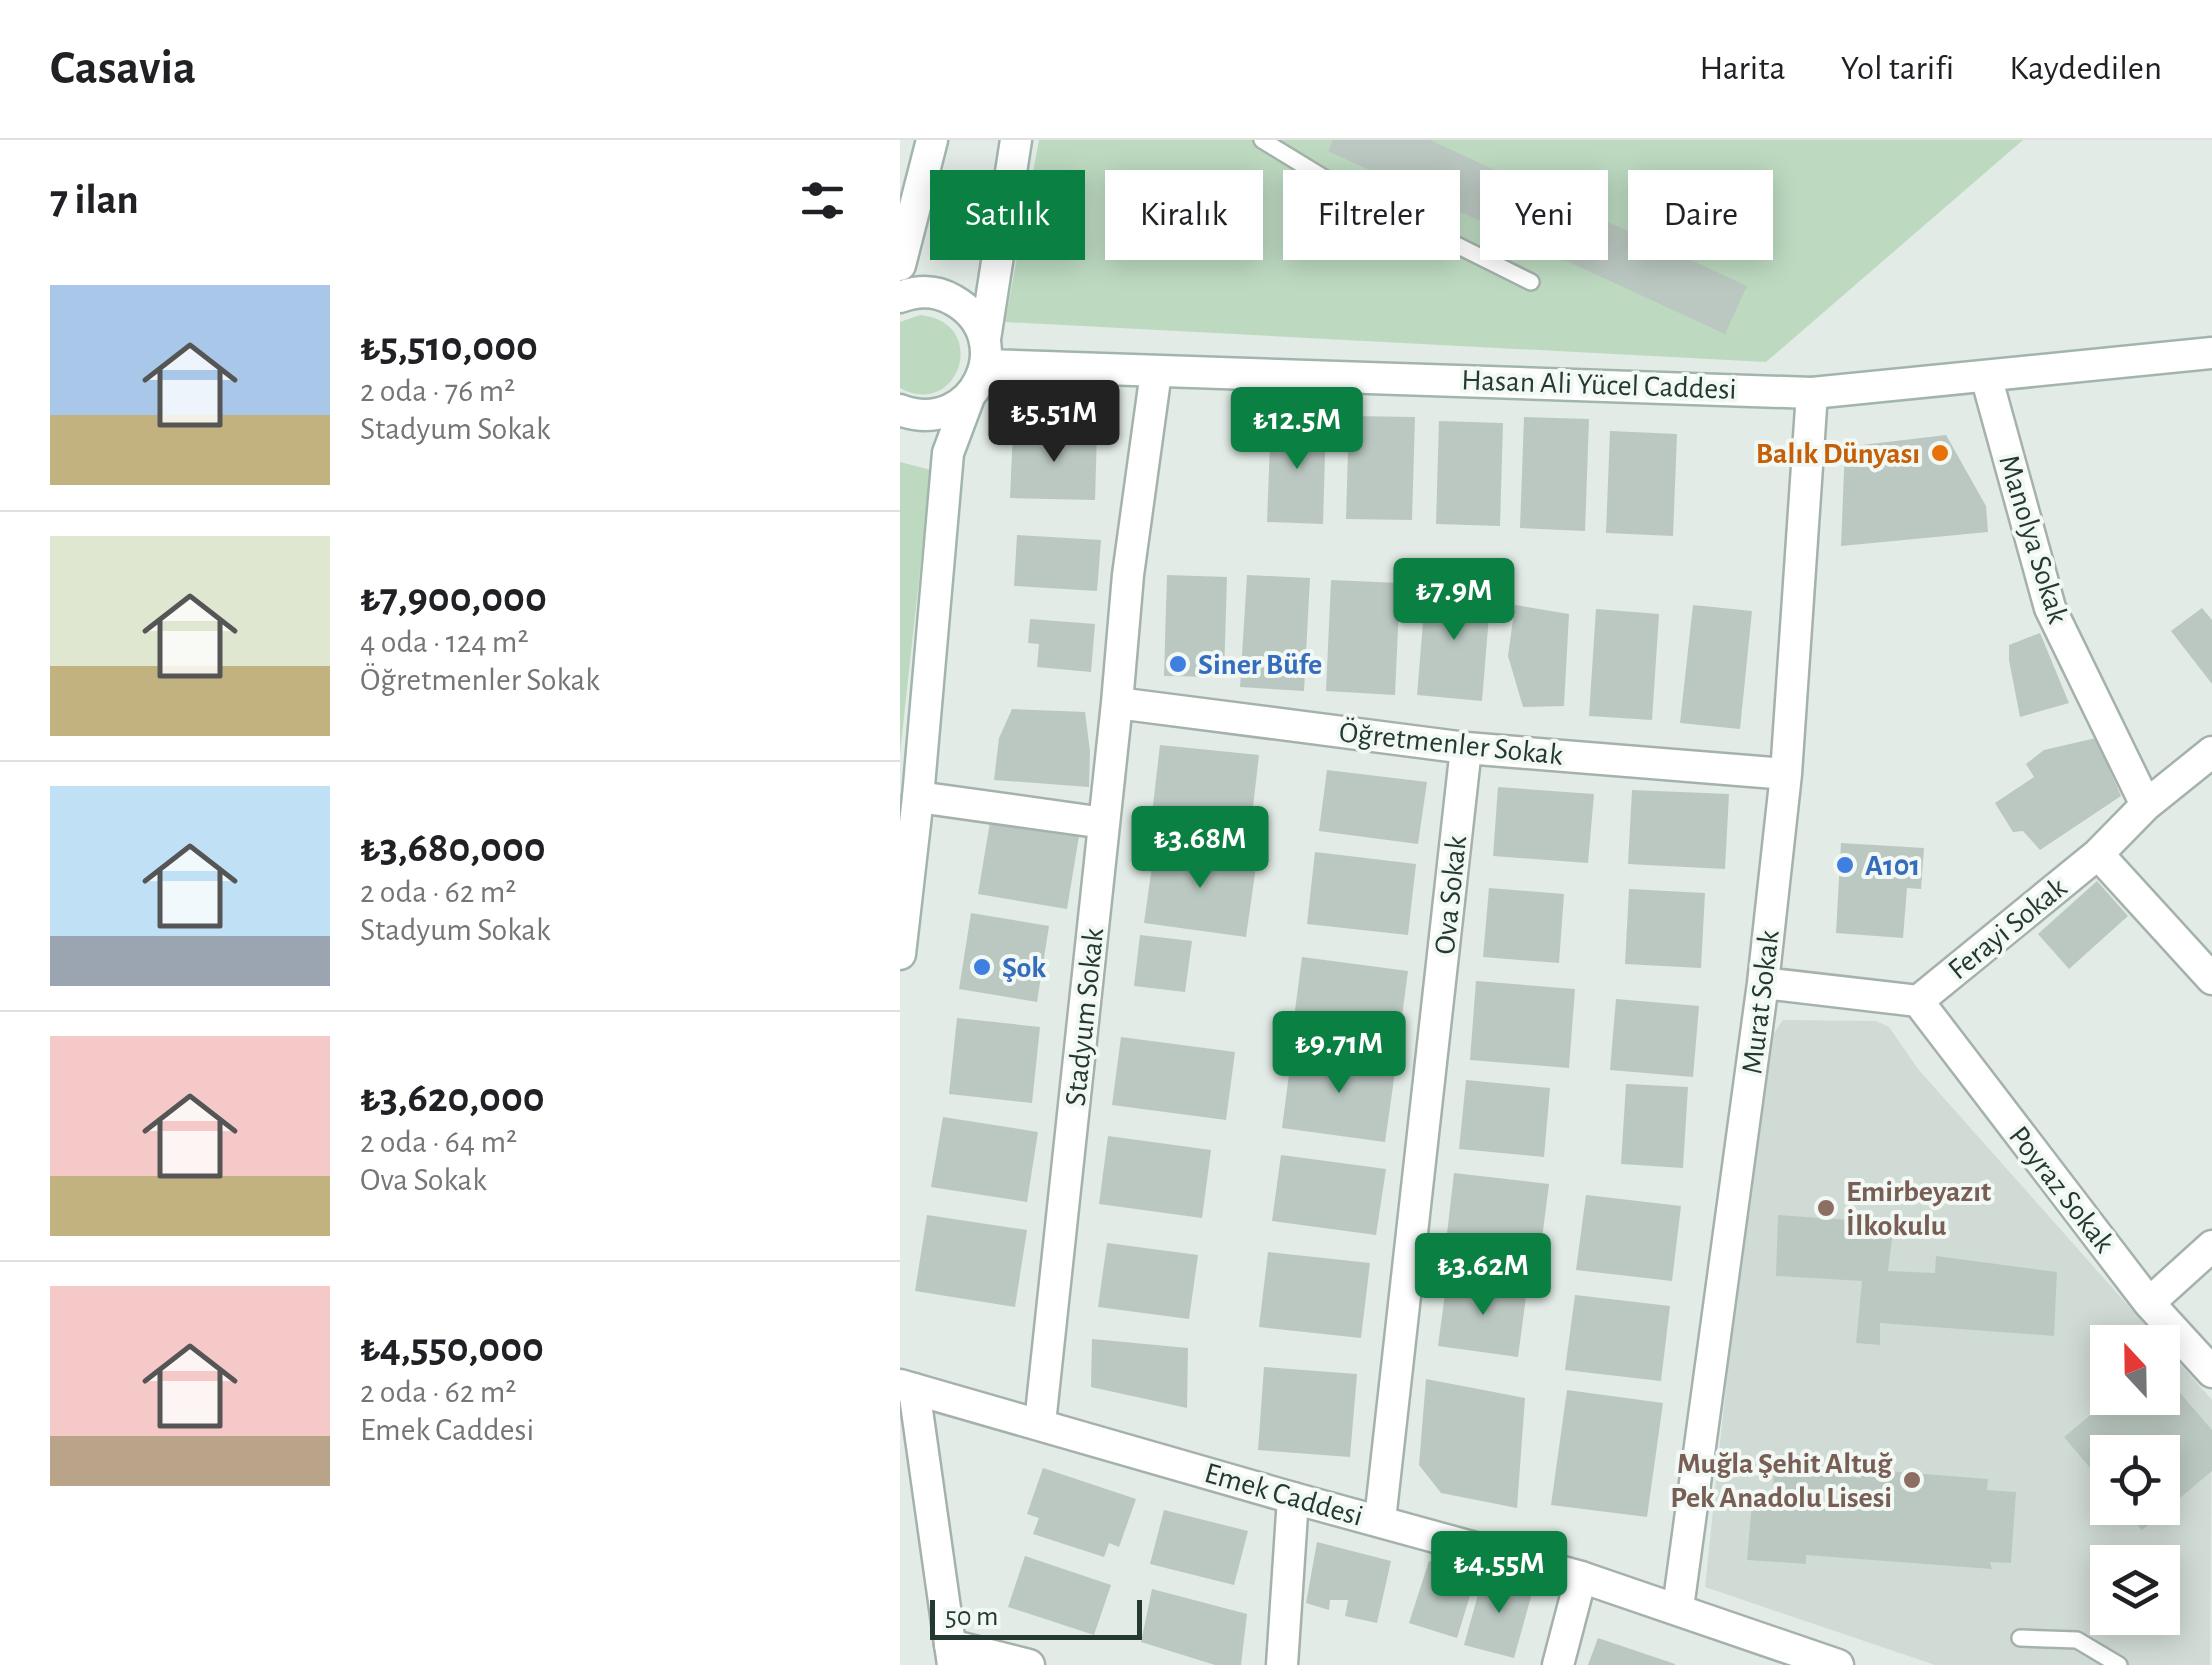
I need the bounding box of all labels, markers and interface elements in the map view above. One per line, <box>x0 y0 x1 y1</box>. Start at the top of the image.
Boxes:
text: Casavia <box>50 45 196 93</box>
text: Harita <box>1699 51 1786 86</box>
text: Yol tarifi <box>1841 51 1954 86</box>
text: Kaydedilen <box>2009 51 2162 86</box>
chip: Satılık <box>930 170 1085 260</box>
chip: Kiralık <box>1105 170 1263 260</box>
chip: Filtreler <box>1283 170 1460 260</box>
chip: Yeni <box>1480 170 1608 260</box>
chip: Daire <box>1628 170 1773 260</box>
icon: filters <box>795 173 850 228</box>
text: 7 ilan <box>50 179 139 221</box>
icon: home <box>130 325 250 445</box>
text: ₺5,510,000 <box>360 326 538 368</box>
street label: Hasan Ali Yücel Caddesi <box>1461 365 1737 405</box>
text: 2 oda · 76 m² <box>360 375 515 407</box>
pin: ₺5.51M <box>973 380 1135 465</box>
pin: ₺12.5M <box>1216 387 1378 472</box>
text: ₺5.51M <box>1010 396 1098 428</box>
text: ₺12.5M <box>1253 403 1341 435</box>
text: Stadyum Sokak <box>360 413 551 445</box>
place label: Balık Dünyası <box>1756 439 1920 469</box>
marker: Balık Dünyası <box>1929 442 1951 464</box>
street label: Manolya Sokak <box>1993 451 2073 627</box>
pin: ₺7.9M <box>1384 558 1524 643</box>
text: ₺7.9M <box>1415 574 1493 606</box>
icon: home <box>130 576 250 696</box>
text: ₺7,900,000 <box>360 577 547 619</box>
text: 4 oda · 124 m² <box>360 626 529 658</box>
place label: Siner Büfe <box>1198 650 1322 680</box>
marker: Siner Büfe <box>1167 653 1189 675</box>
text: Öğretmenler Sokak <box>360 664 600 696</box>
street label: Öğretmenler Sokak <box>1338 716 1565 771</box>
pin: ₺3.68M <box>1119 806 1281 891</box>
text: ₺3.68M <box>1154 822 1246 854</box>
icon: home <box>130 826 250 946</box>
text: ₺3,680,000 <box>360 827 546 869</box>
street label: Ova Sokak <box>1430 834 1472 956</box>
place label: A101 <box>1865 851 1920 881</box>
marker: A101 <box>1834 854 1856 876</box>
street label: Ferayi Sokak <box>1943 872 2073 985</box>
text: 2 oda · 62 m² <box>360 876 516 908</box>
text: Stadyum Sokak <box>360 914 551 946</box>
street label: Stadyum Sokak <box>1061 926 1109 1108</box>
street label: Murat Sokak <box>1737 928 1785 1076</box>
place label: Şok <box>1002 953 1046 983</box>
marker: Şok <box>971 956 993 978</box>
pin: ₺9.71M <box>1258 1011 1420 1096</box>
text: ₺9.71M <box>1295 1027 1383 1059</box>
icon: home <box>130 1076 250 1196</box>
text: ₺3,620,000 <box>360 1077 545 1119</box>
street label: Poyraz Sokak <box>2003 1121 2120 1259</box>
text: 2 oda · 64 m² <box>360 1126 517 1158</box>
text: Ova Sokak <box>360 1164 487 1196</box>
place label: Emirbeyazıt İlkokulu <box>1846 1177 1991 1241</box>
marker: Emirbeyazıt İlkokulu <box>1815 1197 1837 1219</box>
pin: ₺3.62M <box>1402 1233 1564 1318</box>
text: ₺3.62M <box>1437 1249 1529 1281</box>
north arrow <box>2090 1325 2180 1415</box>
map controls <box>2090 1325 2180 1635</box>
icon: home <box>130 1326 250 1446</box>
text: ₺4,550,000 <box>360 1327 544 1369</box>
text: 2 oda · 62 m² <box>360 1376 516 1408</box>
text: Emek Caddesi <box>360 1414 534 1446</box>
button: locate <box>2090 1435 2180 1525</box>
place label: Muğla Şehit Altuğ Pek Anadolu Lisesi <box>1670 1449 1893 1513</box>
street label: Emek Caddesi <box>1201 1458 1366 1532</box>
marker: Muğla Şehit Altuğ Pek Anadolu Lisesi <box>1901 1469 1923 1491</box>
pin: ₺4.55M <box>1418 1531 1580 1616</box>
button: layers <box>2090 1545 2180 1635</box>
text: ₺4.55M <box>1453 1547 1545 1579</box>
scale bar <box>930 1595 1142 1640</box>
text: 50 m <box>945 1603 999 1631</box>

